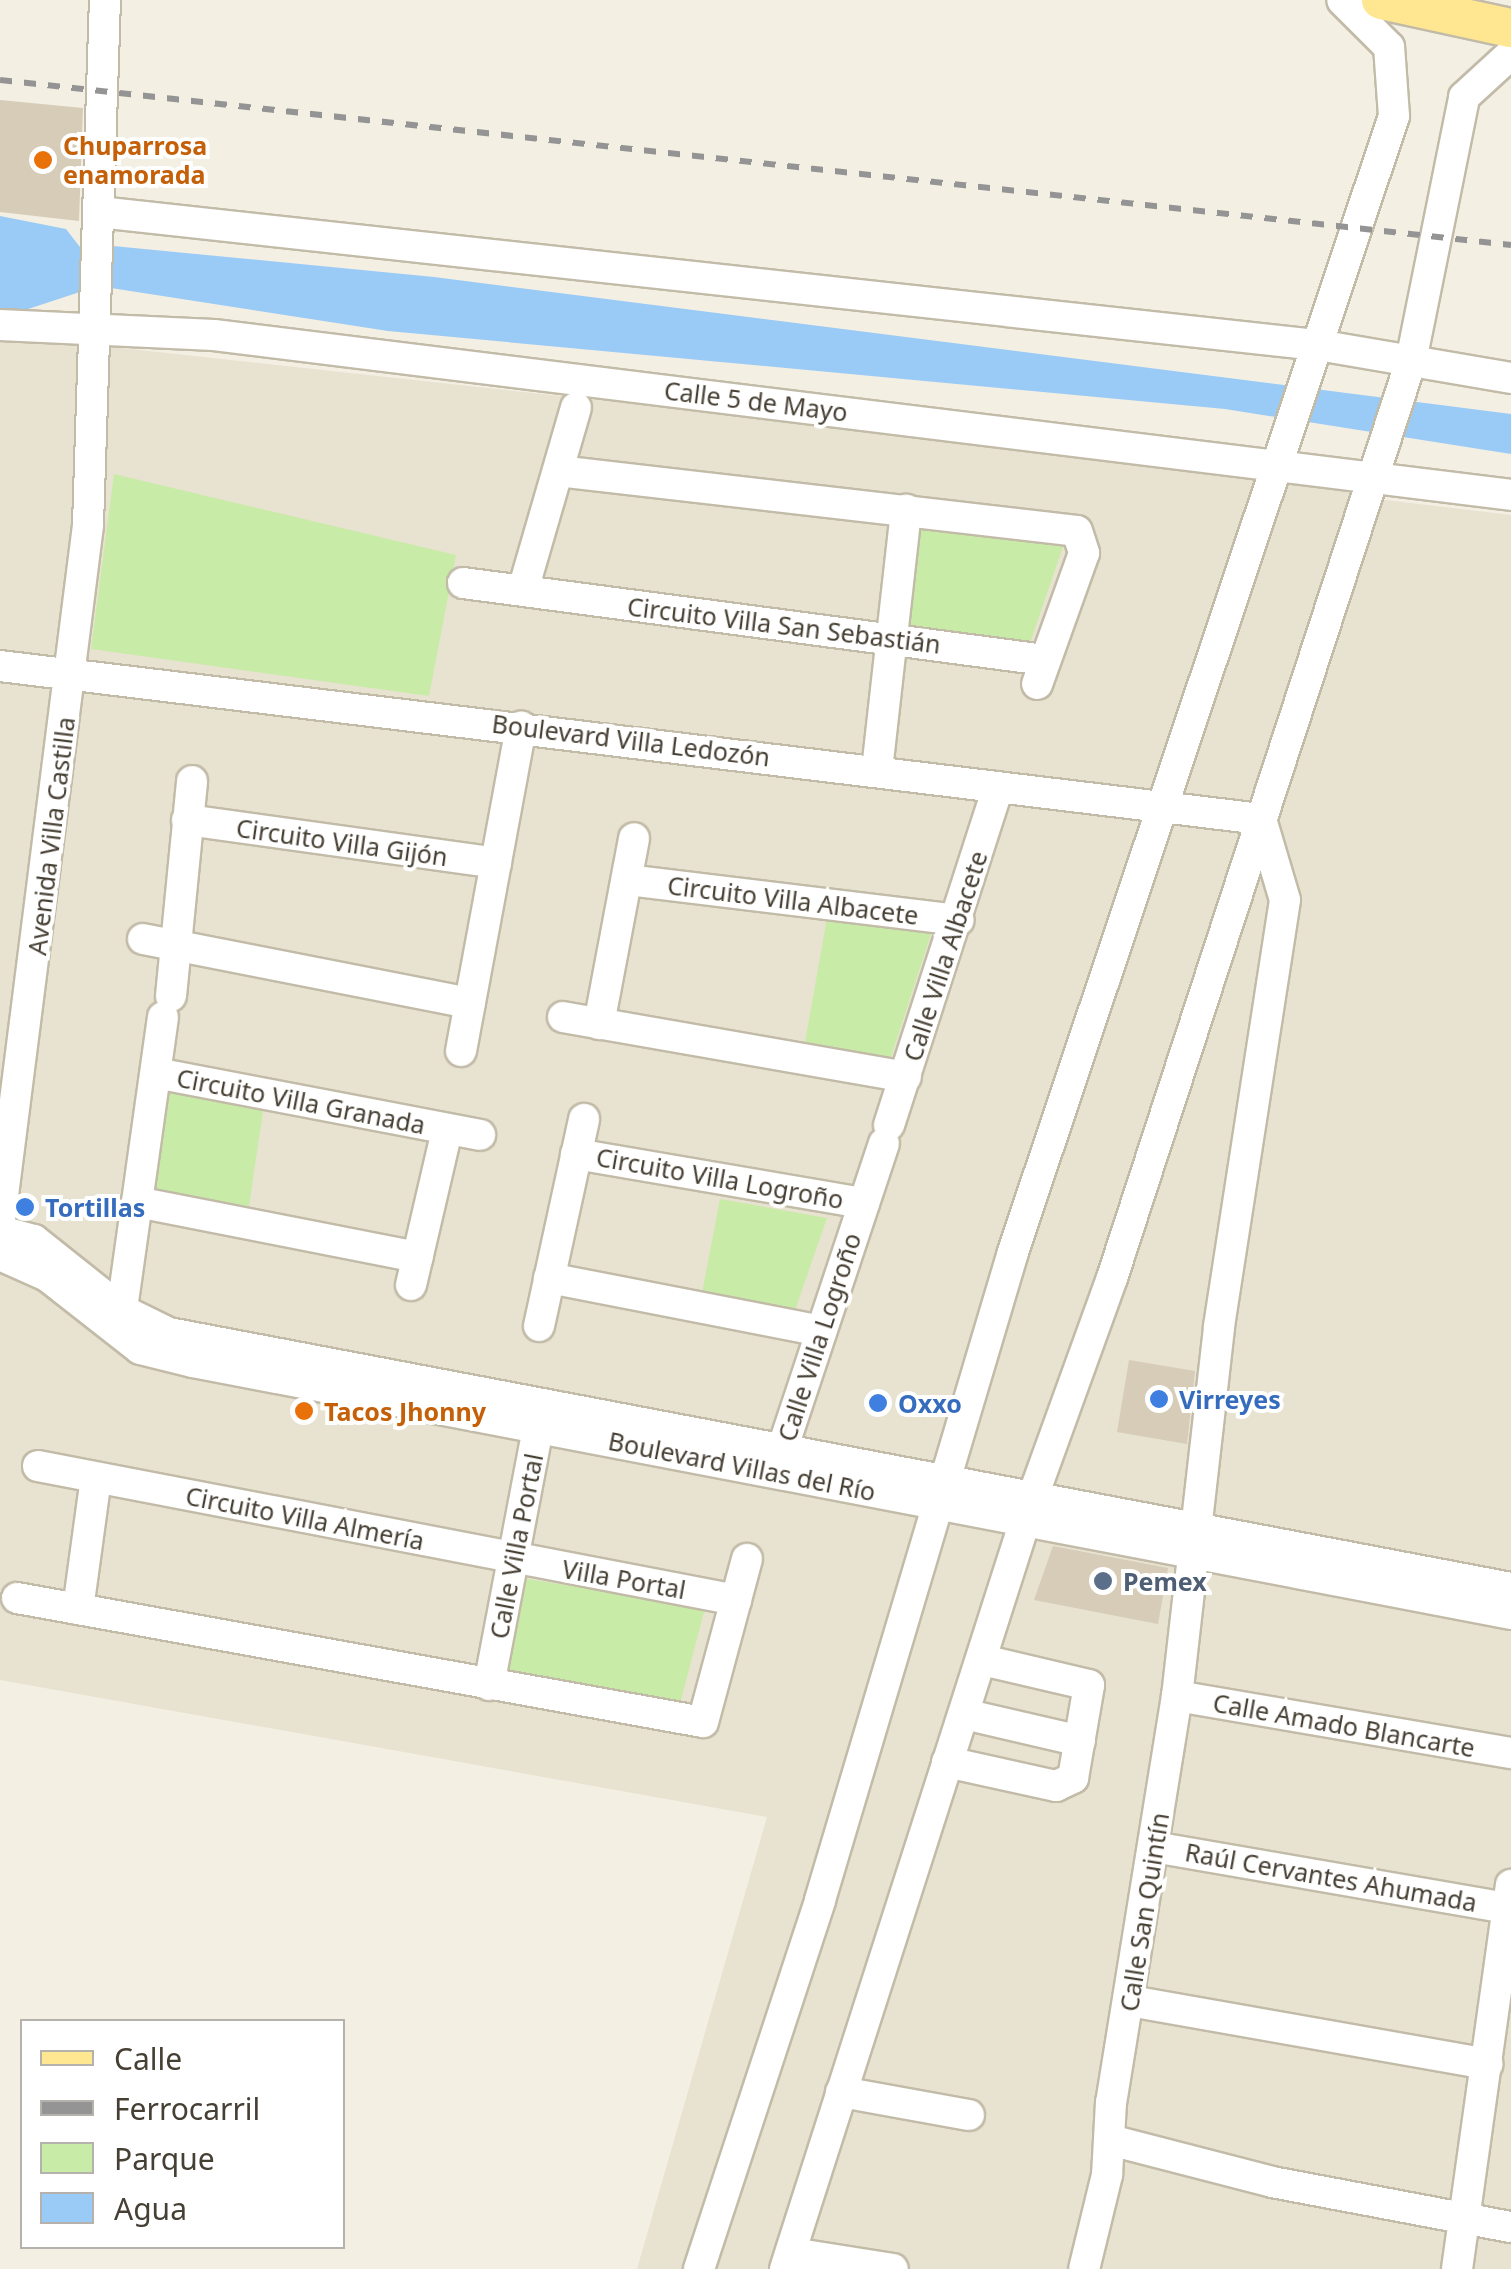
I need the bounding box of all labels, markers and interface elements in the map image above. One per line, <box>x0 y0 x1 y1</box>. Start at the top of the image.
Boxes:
place label: Chuparrosa enamorada <box>63 131 207 190</box>
marker: Chuparrosa enamorada <box>32 149 54 171</box>
street label: Calle 5 de Mayo <box>663 375 849 427</box>
street label: Circuito Villa San Sebastián <box>626 591 942 659</box>
street label: Boulevard Villa Ledozón <box>490 708 772 772</box>
street label: Avenida Villa Castilla <box>22 715 80 957</box>
street label: Circuito Villa Gijón <box>234 812 450 872</box>
street label: Calle Villa Albacete <box>897 847 993 1065</box>
street label: Circuito Villa Albacete <box>666 870 920 930</box>
street label: Circuito Villa Granada <box>174 1062 428 1140</box>
street label: Circuito Villa Logroño <box>594 1141 846 1215</box>
place label: Tortillas <box>45 1192 145 1222</box>
marker: Tortillas <box>14 1196 36 1218</box>
street label: Calle Villa Logroño <box>771 1229 867 1445</box>
place label: Virreyes <box>1179 1384 1281 1414</box>
place label: Oxxo <box>898 1388 962 1418</box>
marker: Virreyes <box>1148 1388 1170 1410</box>
marker: Oxxo <box>867 1392 889 1414</box>
place label: Tacos Jhonny <box>324 1396 486 1426</box>
marker: Tacos Jhonny <box>293 1400 315 1422</box>
street label: Boulevard Villas del Río <box>606 1425 878 1507</box>
street label: Calle Villa Portal <box>483 1451 549 1641</box>
street label: Circuito Villa Almería <box>183 1480 427 1556</box>
street label: Villa Portal <box>560 1553 688 1605</box>
place label: Pemex <box>1123 1566 1207 1596</box>
marker: Pemex <box>1092 1570 1114 1592</box>
street label: Calle Amado Blancarte <box>1211 1687 1477 1763</box>
street label: Calle San Quintín <box>1113 1810 1175 2014</box>
street label: Raúl Cervantes Ahumada <box>1183 1837 1479 1917</box>
legend <box>20 2019 345 2249</box>
text: Calle <box>114 2038 182 2079</box>
text: Ferrocarril <box>114 2088 260 2129</box>
text: Parque <box>114 2138 215 2179</box>
text: Agua <box>114 2188 187 2229</box>

